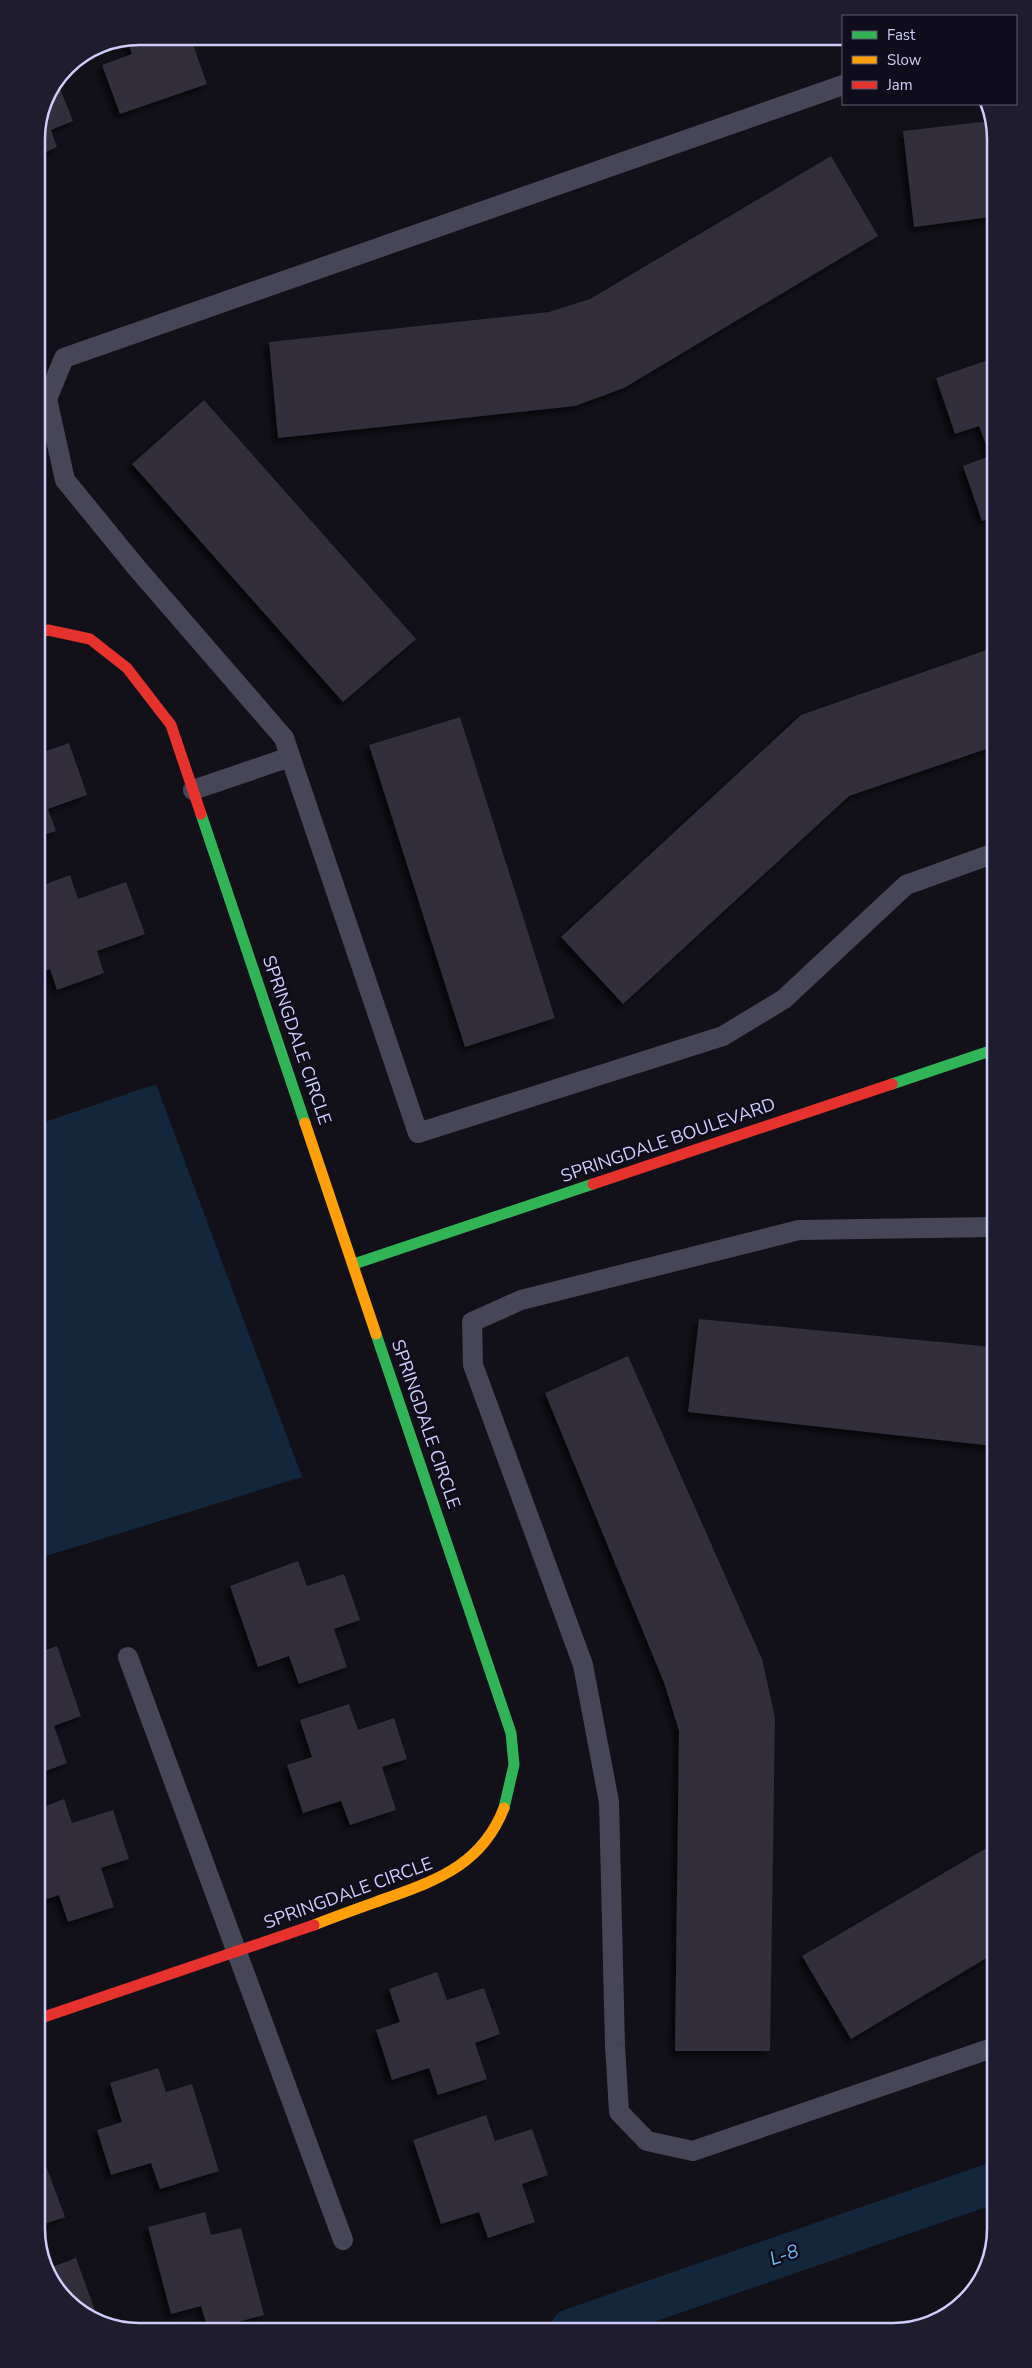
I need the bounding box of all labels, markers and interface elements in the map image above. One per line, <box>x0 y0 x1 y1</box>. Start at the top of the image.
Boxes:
legend <box>842 15 1017 105</box>
text: Fast <box>887 25 916 45</box>
text: Slow <box>887 50 922 70</box>
text: Jam <box>886 75 913 95</box>
street label: SPRINGDALE CIRCLE <box>257 952 337 1128</box>
street label: SPRINGDALE BOULEVARD <box>557 1092 779 1188</box>
street label: SPRINGDALE CIRCLE <box>386 1336 466 1512</box>
street label: SPRINGDALE CIRCLE <box>260 1851 436 1935</box>
water label: L-8 <box>766 2238 802 2272</box>

